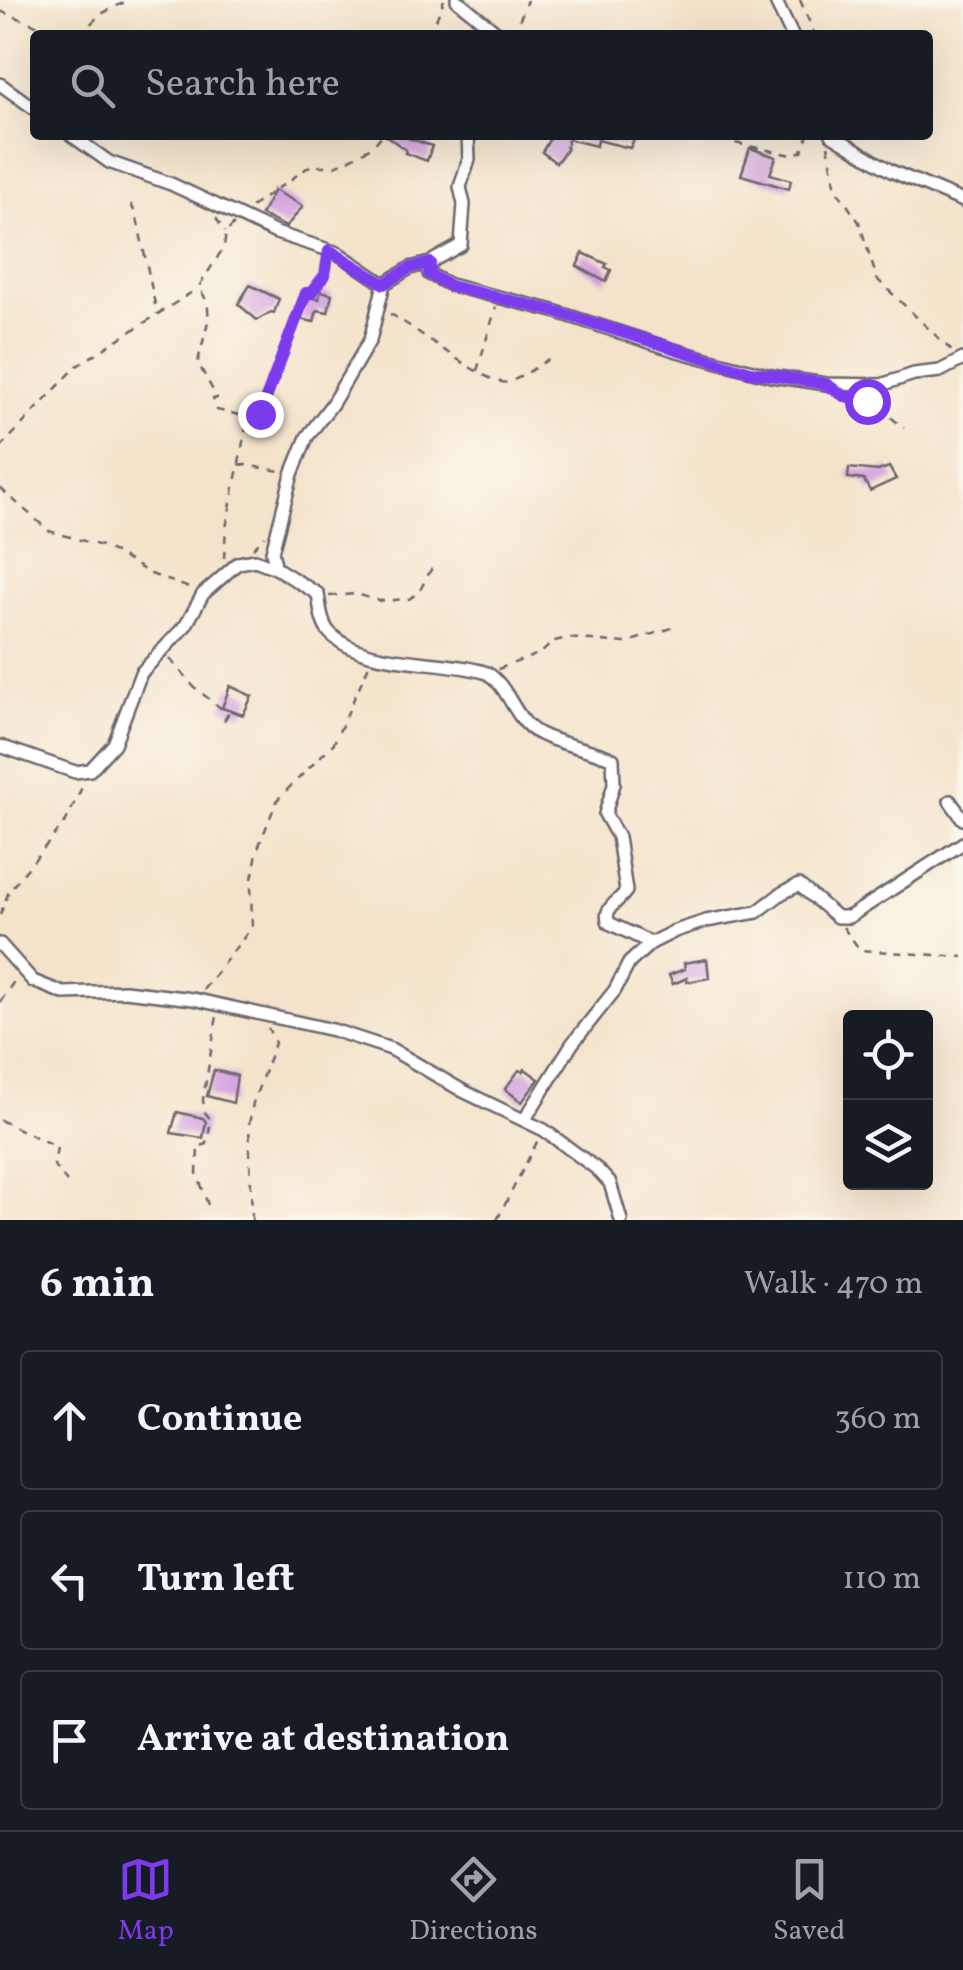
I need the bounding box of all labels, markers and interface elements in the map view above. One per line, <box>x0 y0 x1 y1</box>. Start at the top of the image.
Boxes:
search box <box>30 30 933 140</box>
icon: search <box>65 58 120 113</box>
text: Search here <box>145 59 340 112</box>
route start <box>845 379 891 425</box>
route end <box>238 392 284 438</box>
map controls <box>843 1010 933 1190</box>
button: locate <box>843 1010 933 1100</box>
button: layers <box>843 1100 933 1190</box>
text: 6 min <box>40 1256 155 1315</box>
text: Walk · 470 m <box>744 1263 923 1307</box>
icon: ahead <box>42 1393 97 1448</box>
text: Continue <box>137 1394 302 1447</box>
text: 360 m <box>834 1398 921 1442</box>
icon: left <box>42 1553 97 1608</box>
text: Turn left <box>137 1554 294 1607</box>
text: 110 m <box>842 1558 921 1602</box>
icon: arrive <box>42 1713 97 1768</box>
text: Arrive at destination <box>137 1714 510 1767</box>
tab: Map <box>118 1852 174 1951</box>
tab: Directions <box>409 1852 538 1951</box>
tab: Saved <box>773 1852 845 1951</box>

